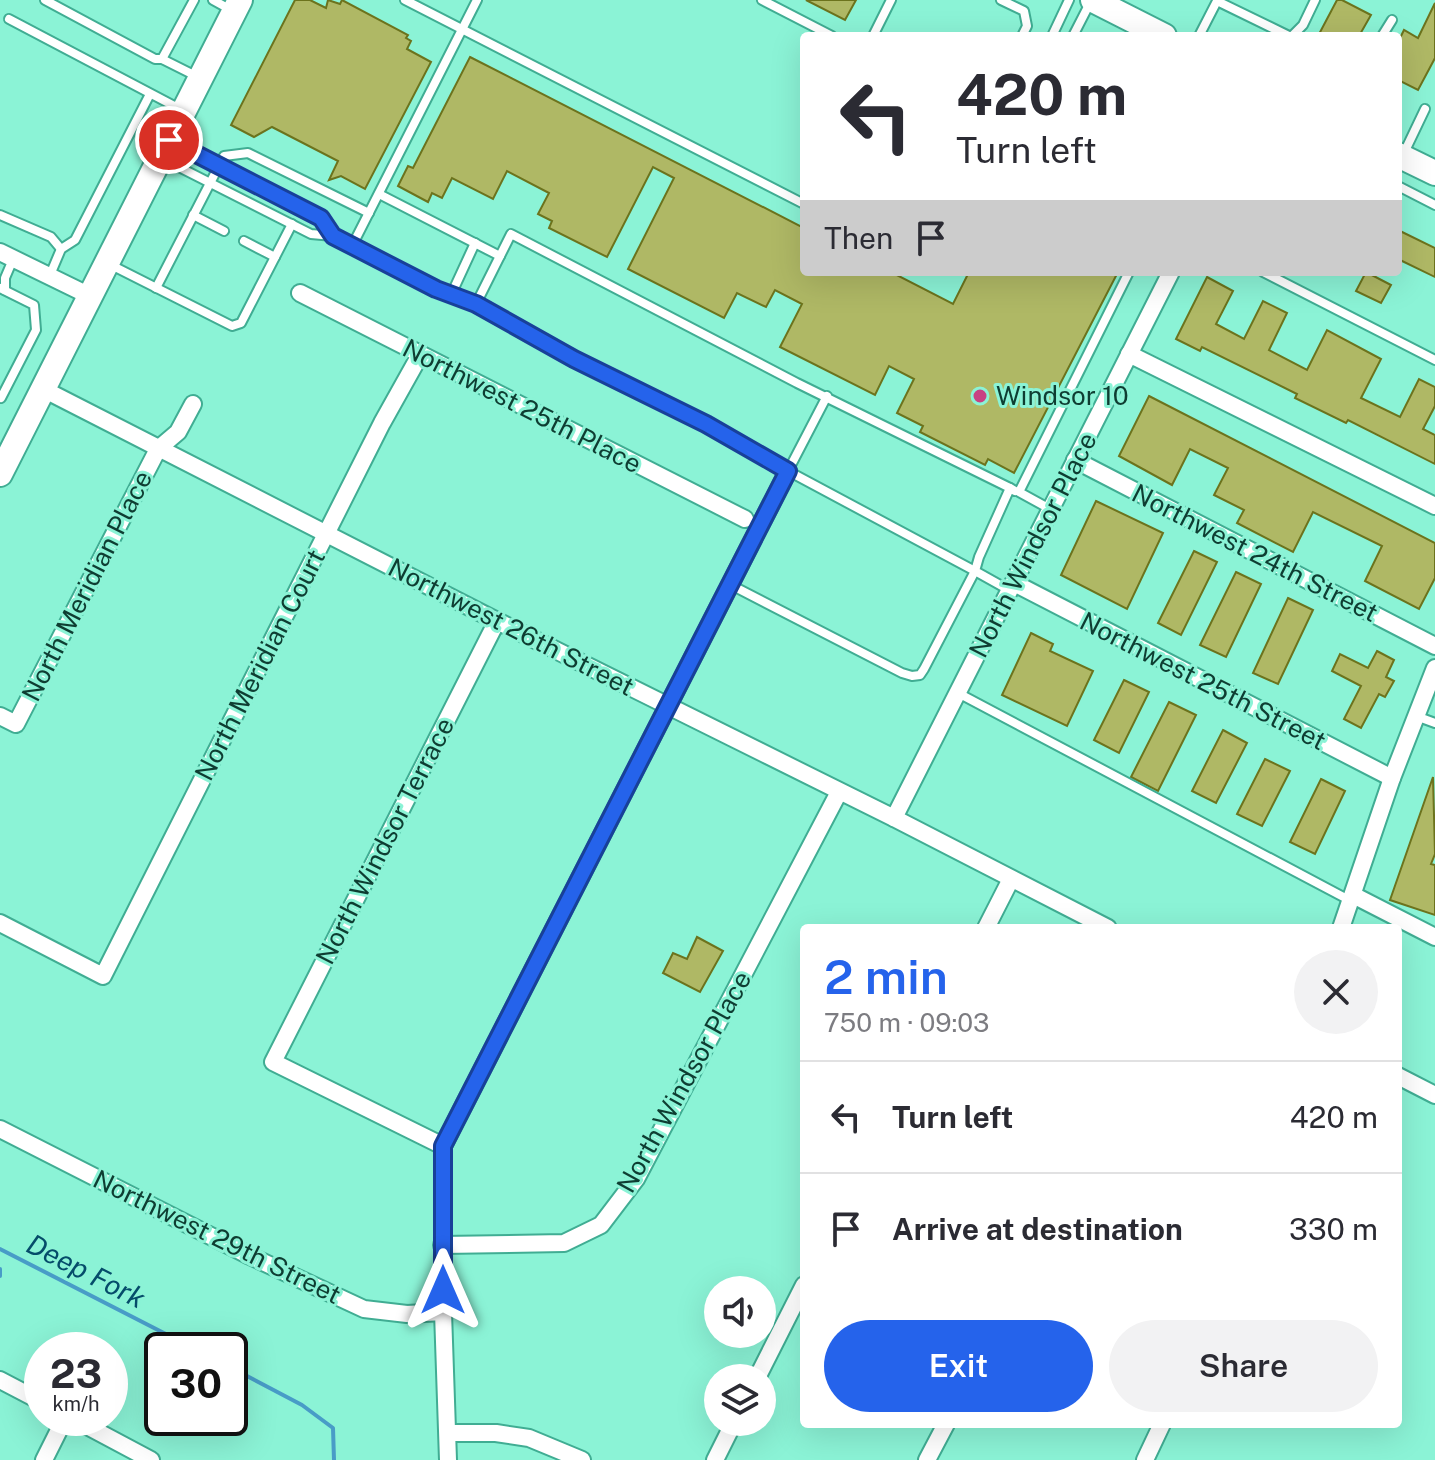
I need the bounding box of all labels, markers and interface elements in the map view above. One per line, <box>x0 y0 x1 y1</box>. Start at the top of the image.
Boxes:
text: 420 m <box>956 62 1127 128</box>
icon: left <box>824 64 928 168</box>
pin <box>135 106 203 174</box>
icon: arrive <box>147 118 191 162</box>
text: Turn left <box>956 129 1097 171</box>
icon: arrive <box>909 216 953 260</box>
text: Then <box>824 220 893 256</box>
street label: Northwest 25th Place <box>398 332 647 479</box>
place label: Windsor 10 <box>996 380 1129 411</box>
marker: Windsor 10 <box>971 387 989 405</box>
street label: North Windsor Place <box>962 427 1103 662</box>
street label: North Meridian Place <box>15 465 158 706</box>
street label: Northwest 24th Street <box>1127 477 1383 628</box>
street label: North Meridian Court <box>188 544 331 785</box>
street label: Northwest 26th Street <box>383 551 639 702</box>
street label: Northwest 25th Street <box>1075 605 1331 756</box>
street label: North Windsor Terrace <box>309 712 460 969</box>
text: 2 min <box>824 948 948 1005</box>
button: close <box>1294 950 1378 1034</box>
street label: North Windsor Place <box>610 966 757 1198</box>
text: 750 m · 09:03 <box>824 1007 989 1038</box>
icon: left <box>824 1095 868 1139</box>
text: Turn left <box>892 1099 1013 1135</box>
text: 420 m <box>1290 1099 1378 1135</box>
street label: Northwest 29th Street <box>88 1163 346 1310</box>
icon: arrive <box>824 1207 868 1251</box>
text: Arrive at destination <box>892 1211 1183 1247</box>
text: 330 m <box>1289 1211 1378 1247</box>
water label: Deep Fork <box>21 1227 151 1314</box>
position arrow <box>401 1248 485 1332</box>
map controls <box>704 1276 776 1436</box>
button: sound <box>704 1276 776 1348</box>
button: Exit <box>824 1320 1093 1412</box>
button: Share <box>1109 1320 1378 1412</box>
speed limit sign: 30 <box>144 1332 248 1436</box>
text: 23 <box>50 1350 102 1397</box>
button: layers <box>704 1364 776 1436</box>
text: km/h <box>52 1392 100 1416</box>

